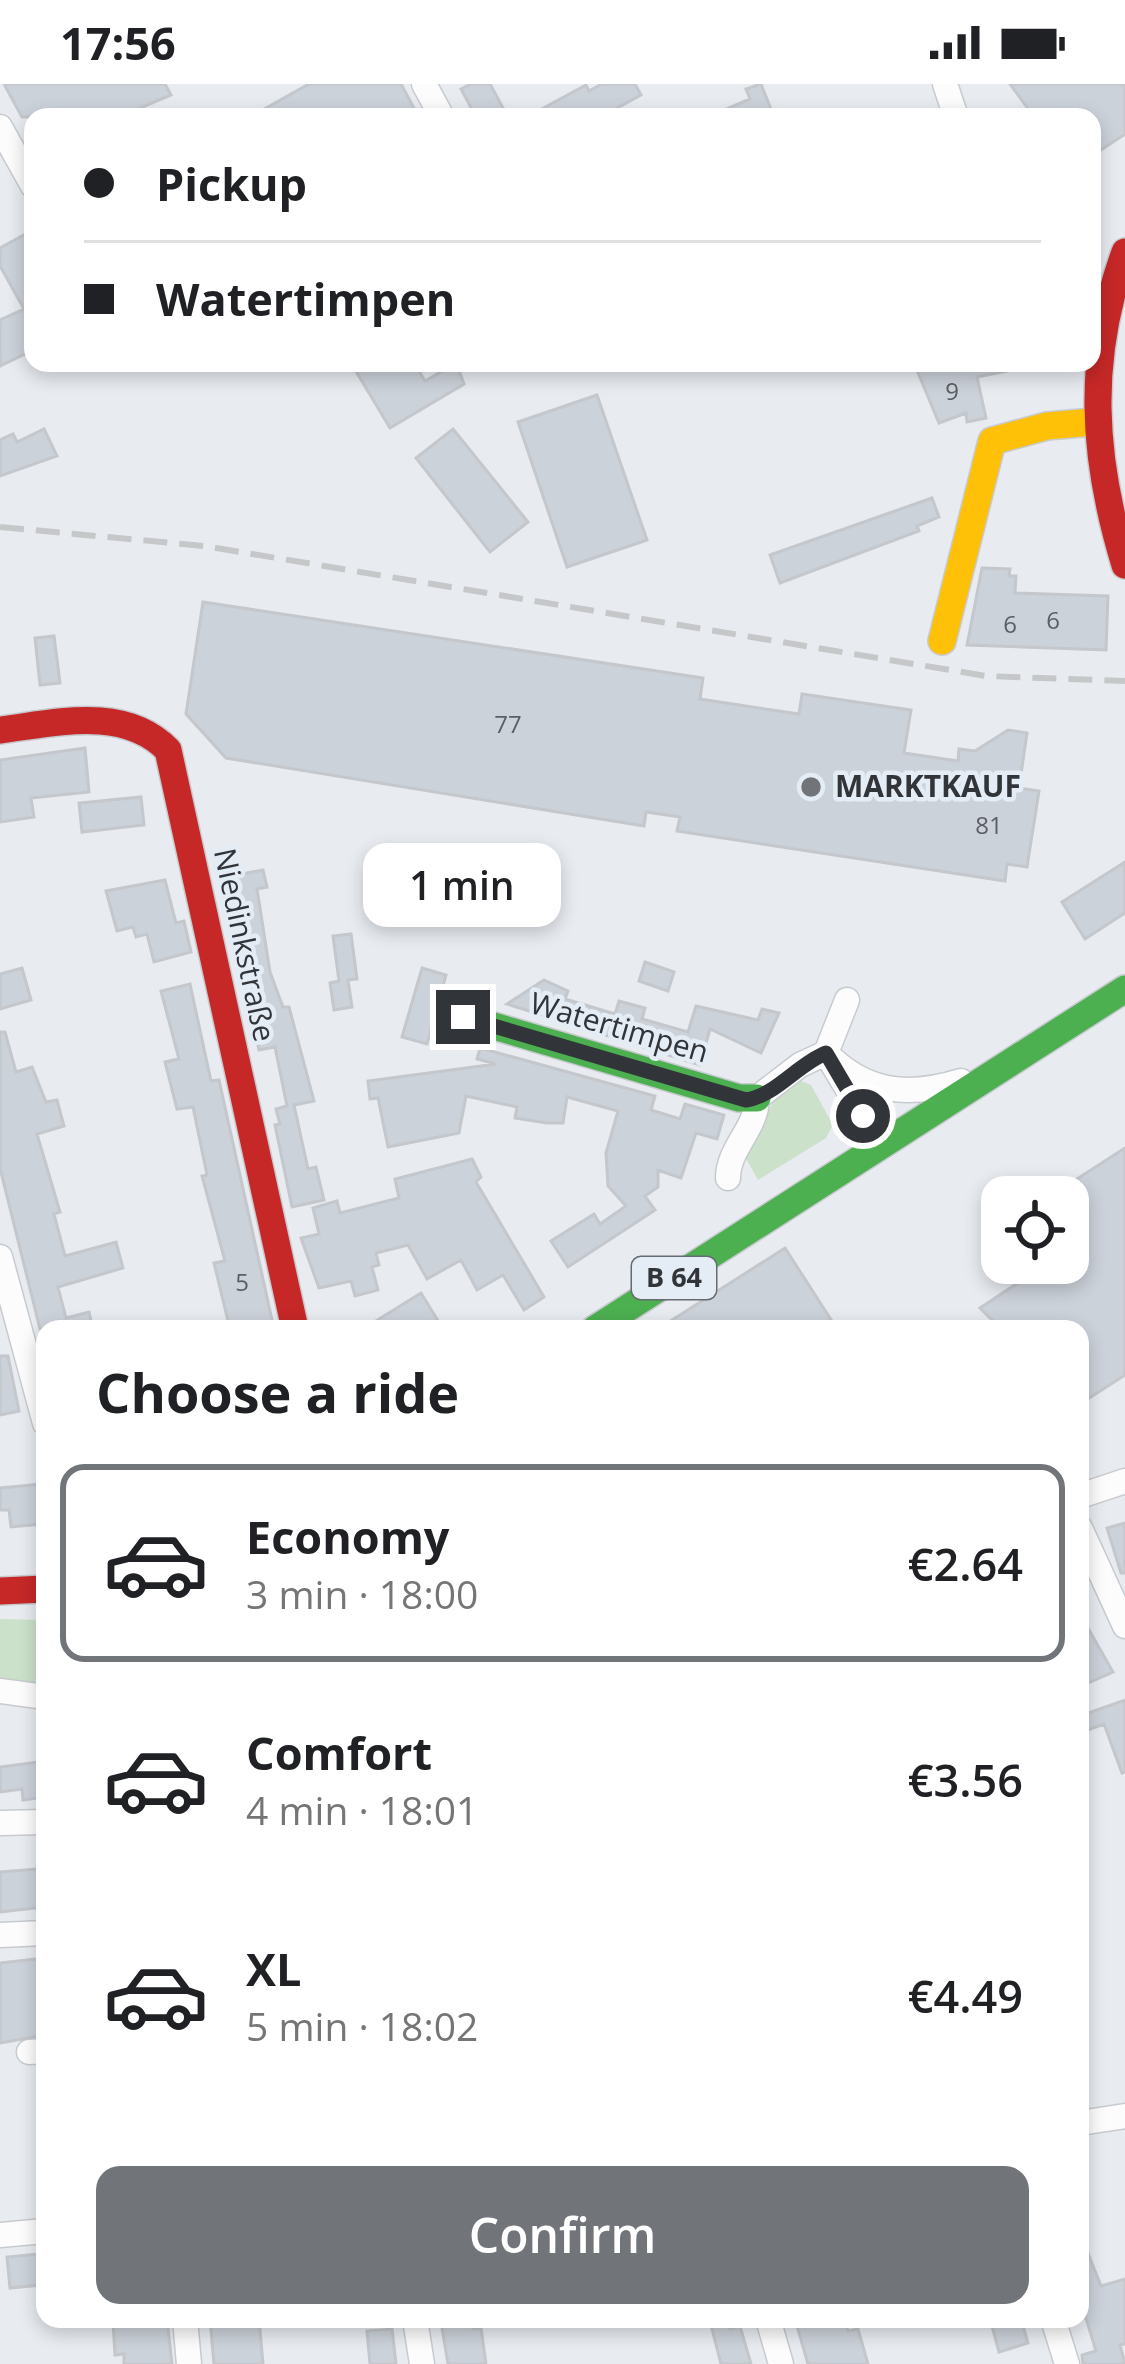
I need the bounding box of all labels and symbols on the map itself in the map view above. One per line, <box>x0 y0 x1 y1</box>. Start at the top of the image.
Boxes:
house number: 9 <box>945 374 959 407</box>
house number: 6 <box>1046 603 1060 636</box>
house number: 6 <box>1003 607 1017 640</box>
house number: 77 <box>494 707 522 740</box>
place label: MARKTKAUF <box>835 765 1021 806</box>
marker: MARKTKAUF <box>798 774 824 800</box>
house number: 81 <box>975 808 1003 841</box>
callout: 1 min <box>364 843 562 927</box>
street label: Niedinkstraße <box>205 844 286 1045</box>
street label: Watertimpen <box>525 982 713 1072</box>
route end <box>436 990 490 1044</box>
route start <box>836 1089 890 1143</box>
road number: B 64 <box>632 1257 716 1299</box>
house number: 5 <box>235 1265 249 1298</box>

